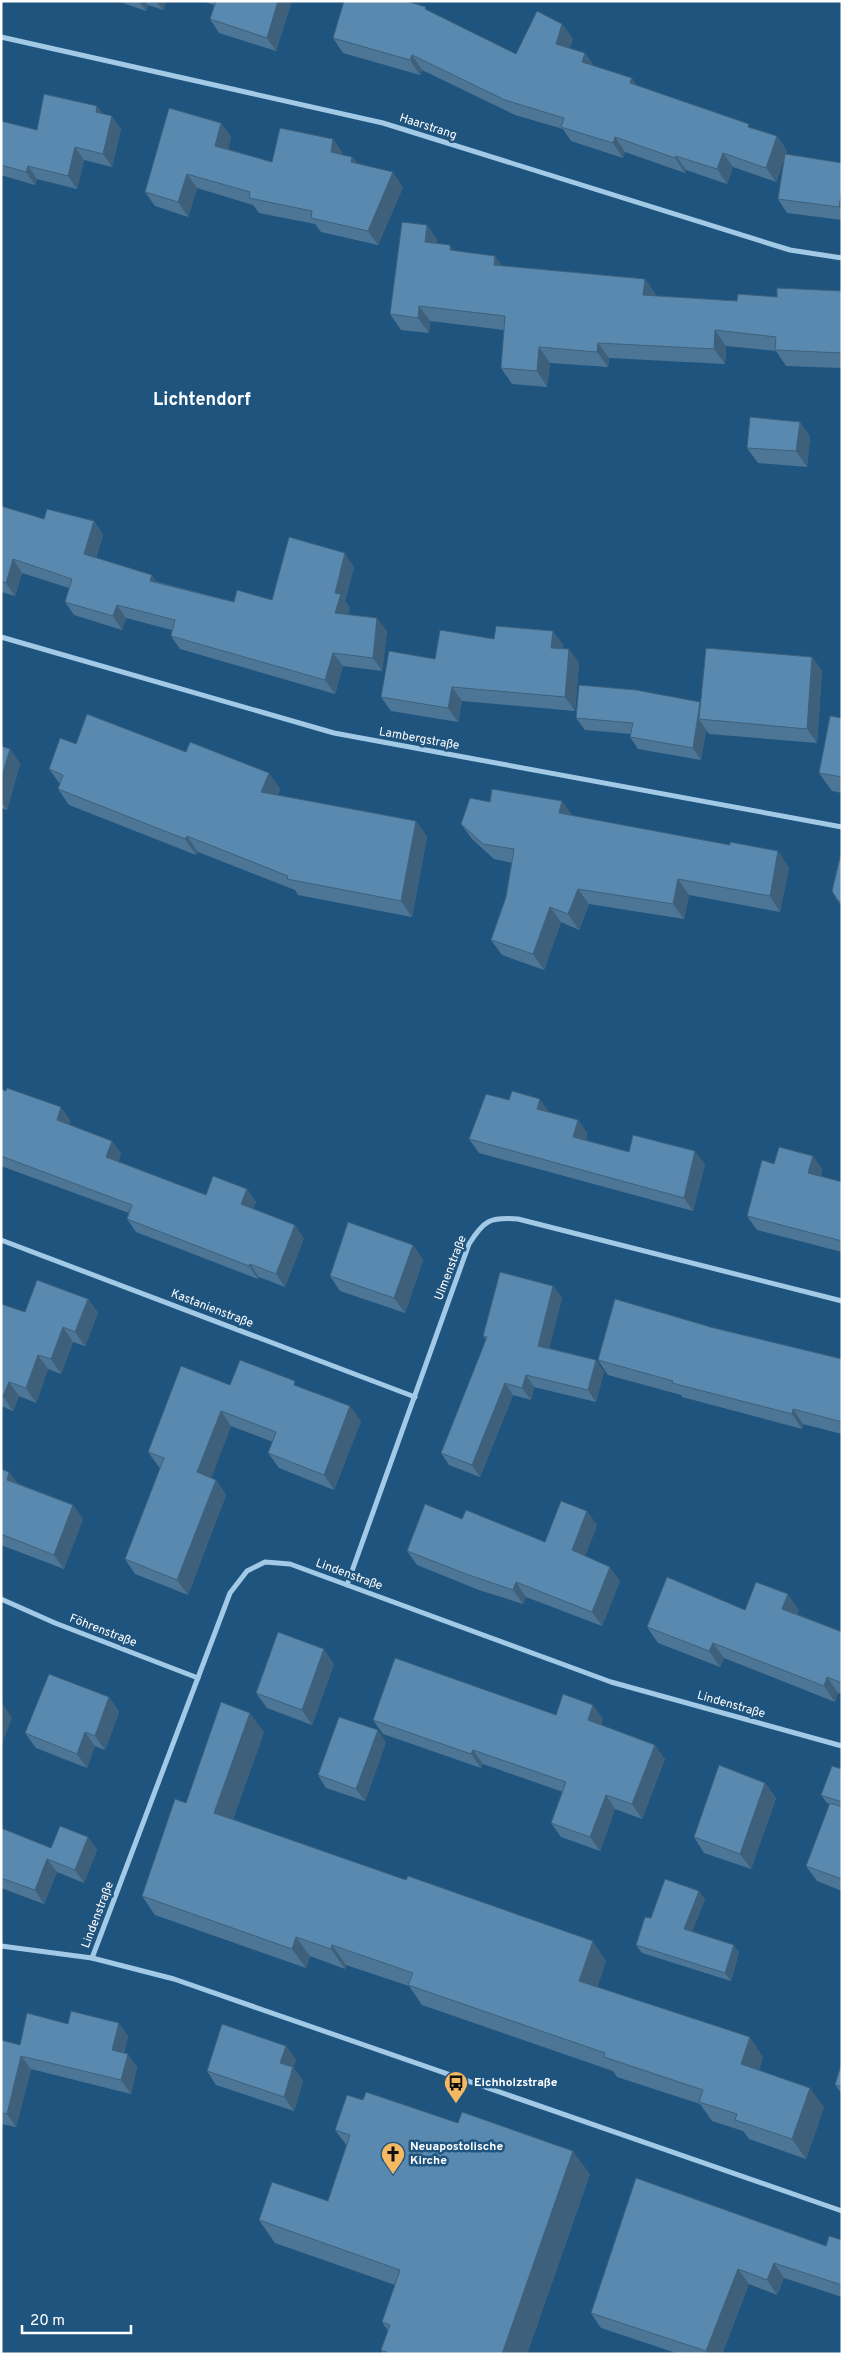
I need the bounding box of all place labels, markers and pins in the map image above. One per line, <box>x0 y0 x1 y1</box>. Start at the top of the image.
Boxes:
bus stop icon: Eichholzstraße <box>443 2070 469 2104</box>
place label: Eichholzstraße <box>474 2075 558 2091</box>
place label: Neuapostolische Kirche <box>410 2139 503 2169</box>
church icon: Neuapostolische Kirche <box>380 2141 406 2175</box>

